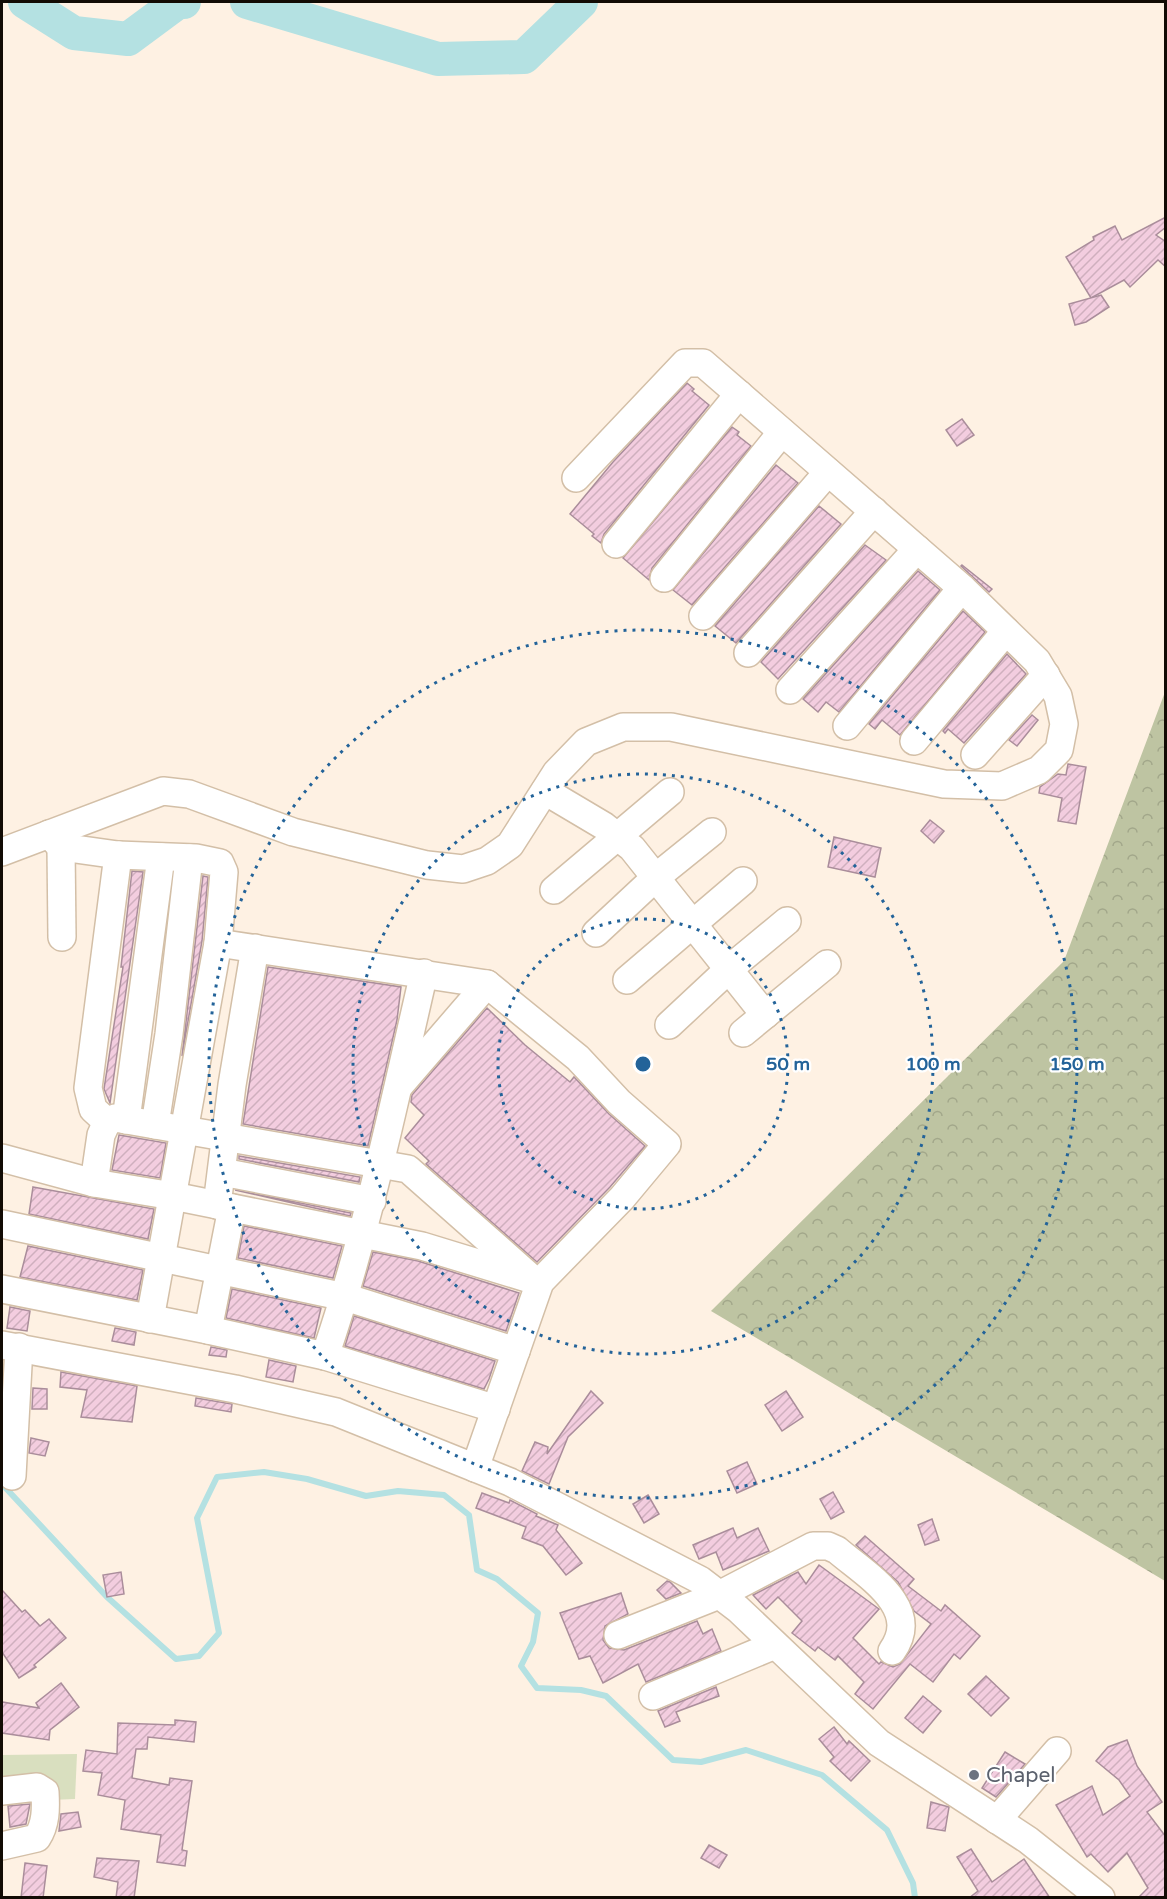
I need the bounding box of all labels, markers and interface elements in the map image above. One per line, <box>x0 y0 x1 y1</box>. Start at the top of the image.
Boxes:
text: 50 m <box>766 1053 810 1075</box>
text: 100 m <box>905 1053 961 1075</box>
text: 150 m <box>1049 1053 1105 1075</box>
centre of rings <box>633 1054 653 1074</box>
place label: Chapel <box>986 1763 1056 1788</box>
marker: Chapel <box>967 1768 981 1782</box>

